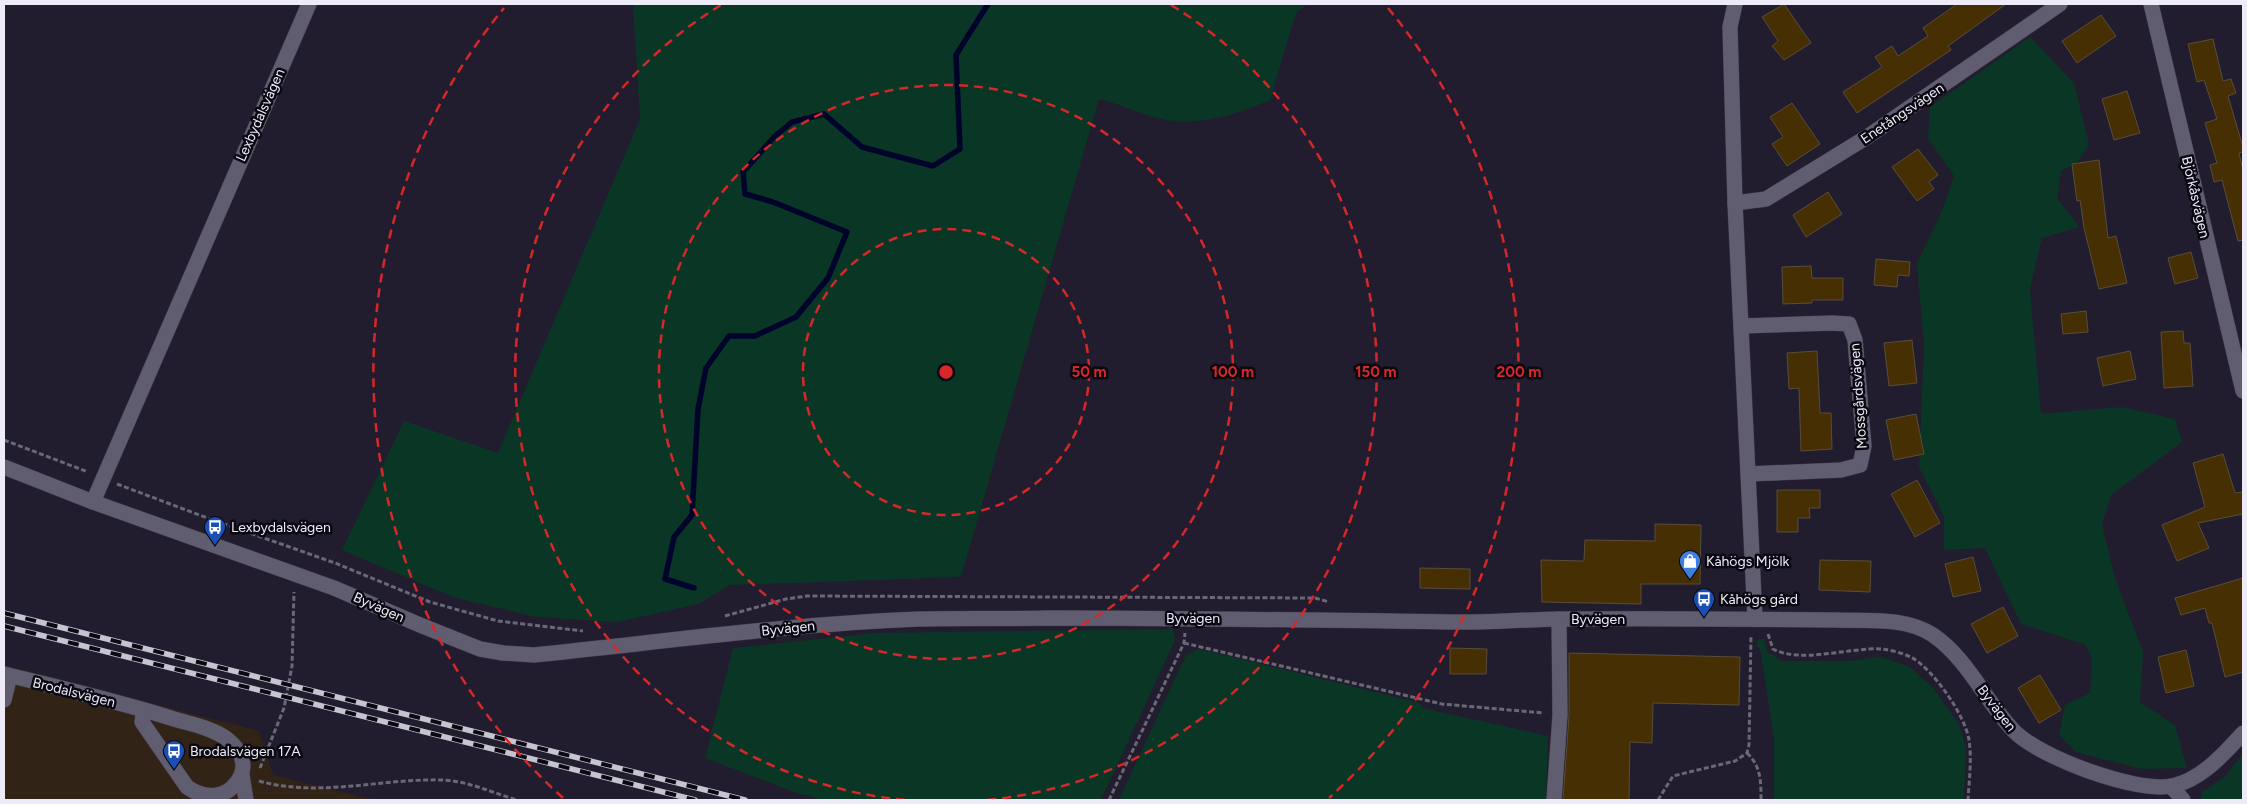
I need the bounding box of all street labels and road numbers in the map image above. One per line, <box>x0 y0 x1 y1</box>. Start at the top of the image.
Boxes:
street label: Lexbydalsvägen <box>232 66 289 164</box>
street label: Enetångsvägen <box>1857 79 1947 148</box>
street label: Björkåsvägen <box>2178 154 2213 240</box>
street label: Mossgårdsvägen <box>1846 342 1871 449</box>
street label: Byvägen <box>351 589 407 626</box>
street label: Byvägen <box>1166 610 1220 627</box>
street label: Byvägen <box>1571 611 1625 628</box>
street label: Byvägen <box>760 617 816 640</box>
street label: Brodalsvägen <box>31 674 117 711</box>
street label: Byvägen <box>1974 682 2020 735</box>

